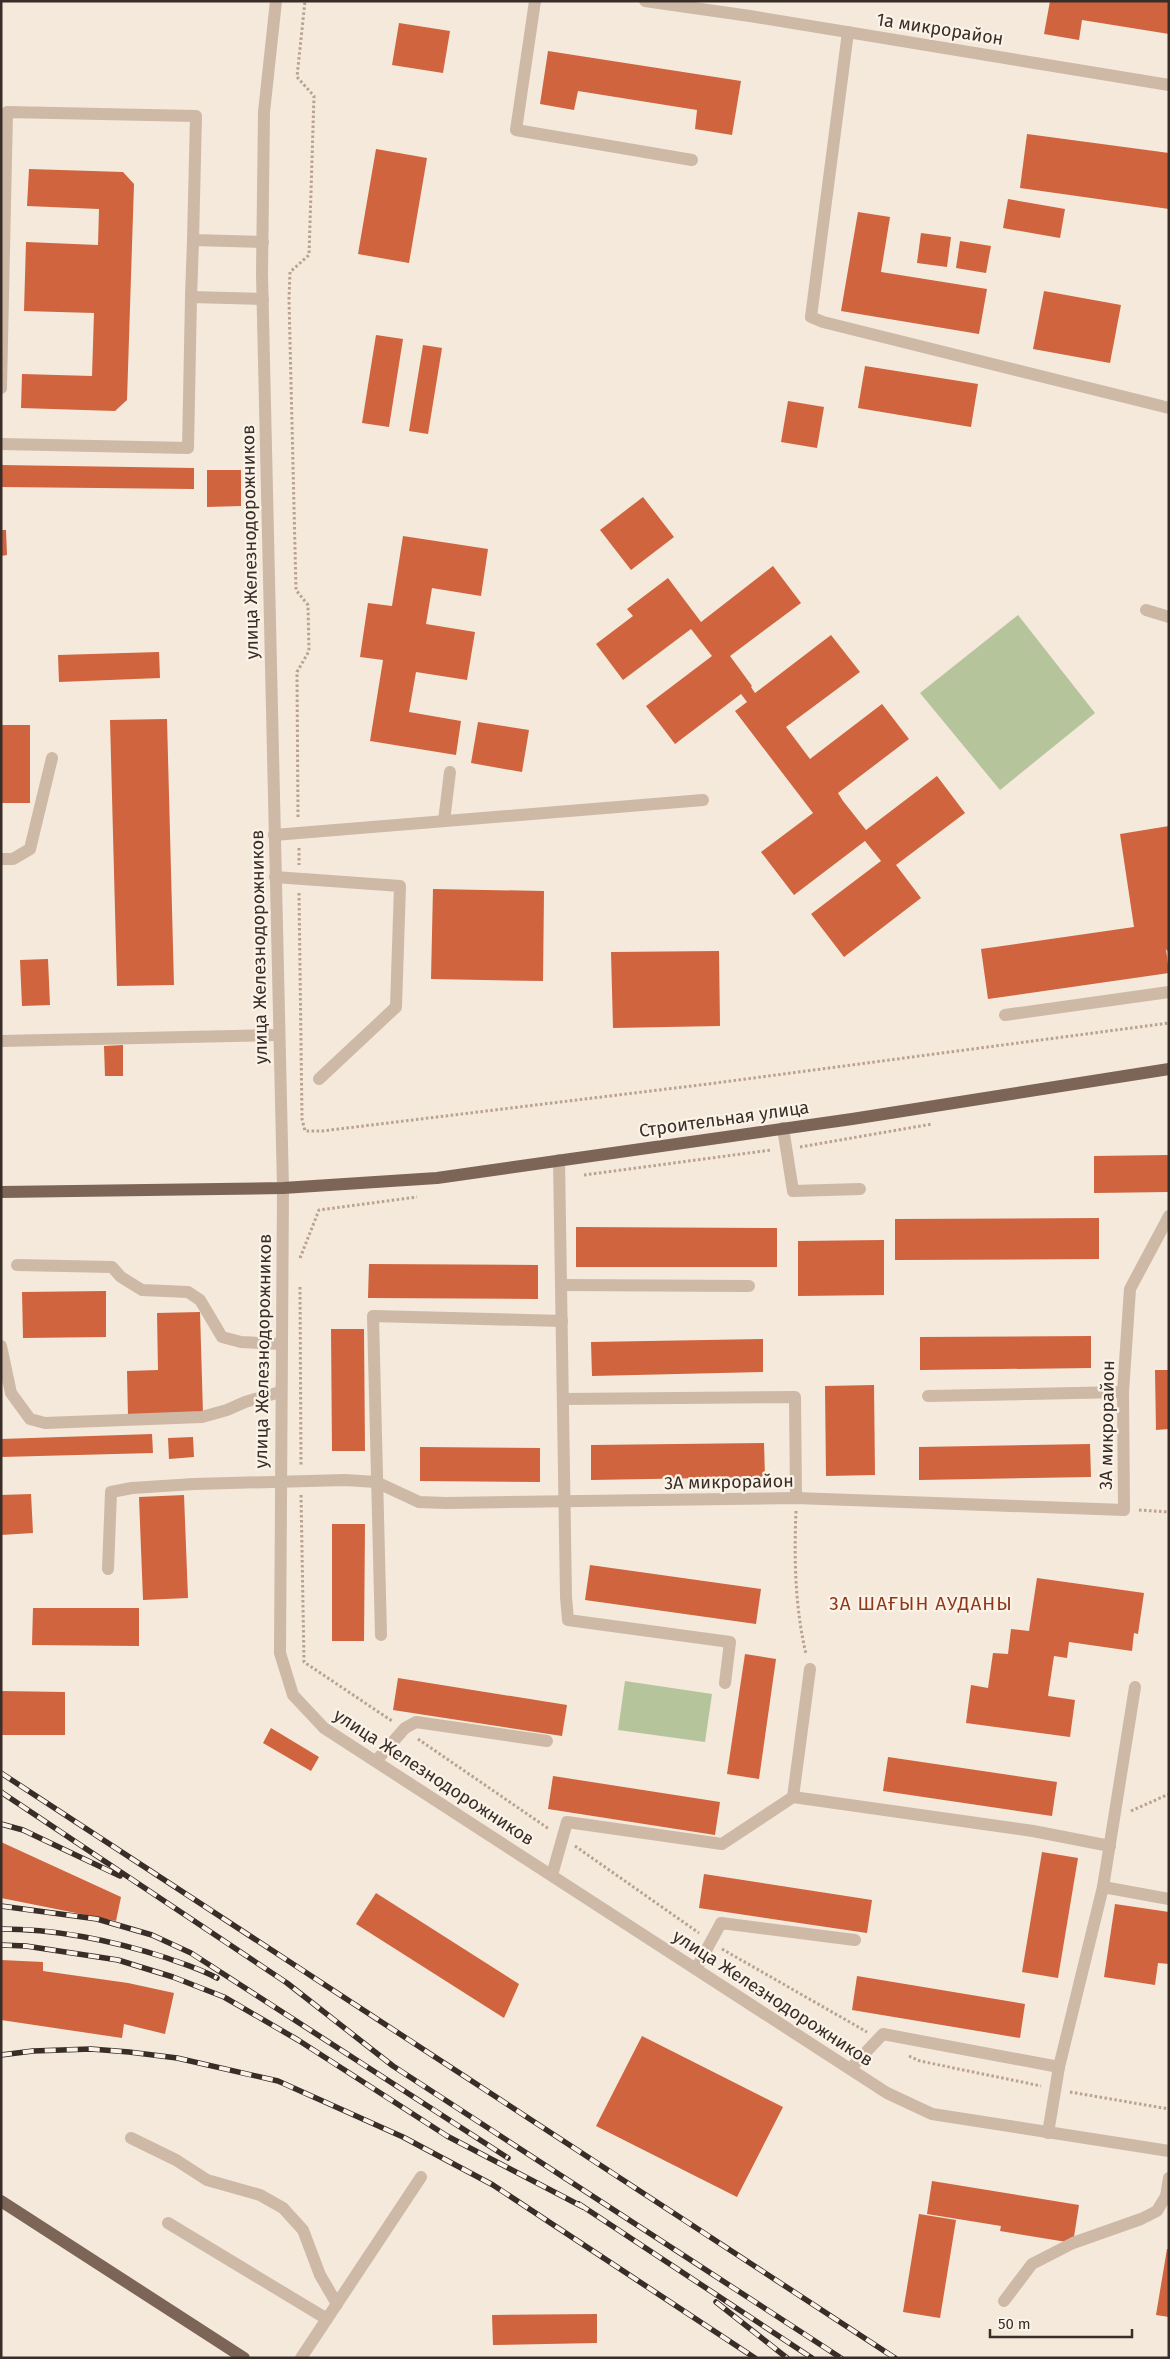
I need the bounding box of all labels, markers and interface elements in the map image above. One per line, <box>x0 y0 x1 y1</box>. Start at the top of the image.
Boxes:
street label: 1а микрорайон <box>875 8 1005 50</box>
street label: улица Железнодорожников <box>237 425 263 659</box>
street label: улица Железнодорожников <box>246 830 272 1064</box>
street label: Строительная улица <box>638 1096 810 1142</box>
street label: улица Железнодорожников <box>250 1234 276 1468</box>
street label: 3А микрорайон <box>1095 1360 1119 1490</box>
street label: 3А микрорайон <box>664 1470 794 1494</box>
district label: 3А ШАҒЫН АУДАНЫ <box>829 1592 1013 1615</box>
street label: улица Железнодорожников <box>330 1704 538 1850</box>
street label: улица Железнодорожников <box>669 1925 877 2071</box>
scale bar <box>990 2306 1132 2338</box>
text: 50 m <box>998 2315 1031 2333</box>

